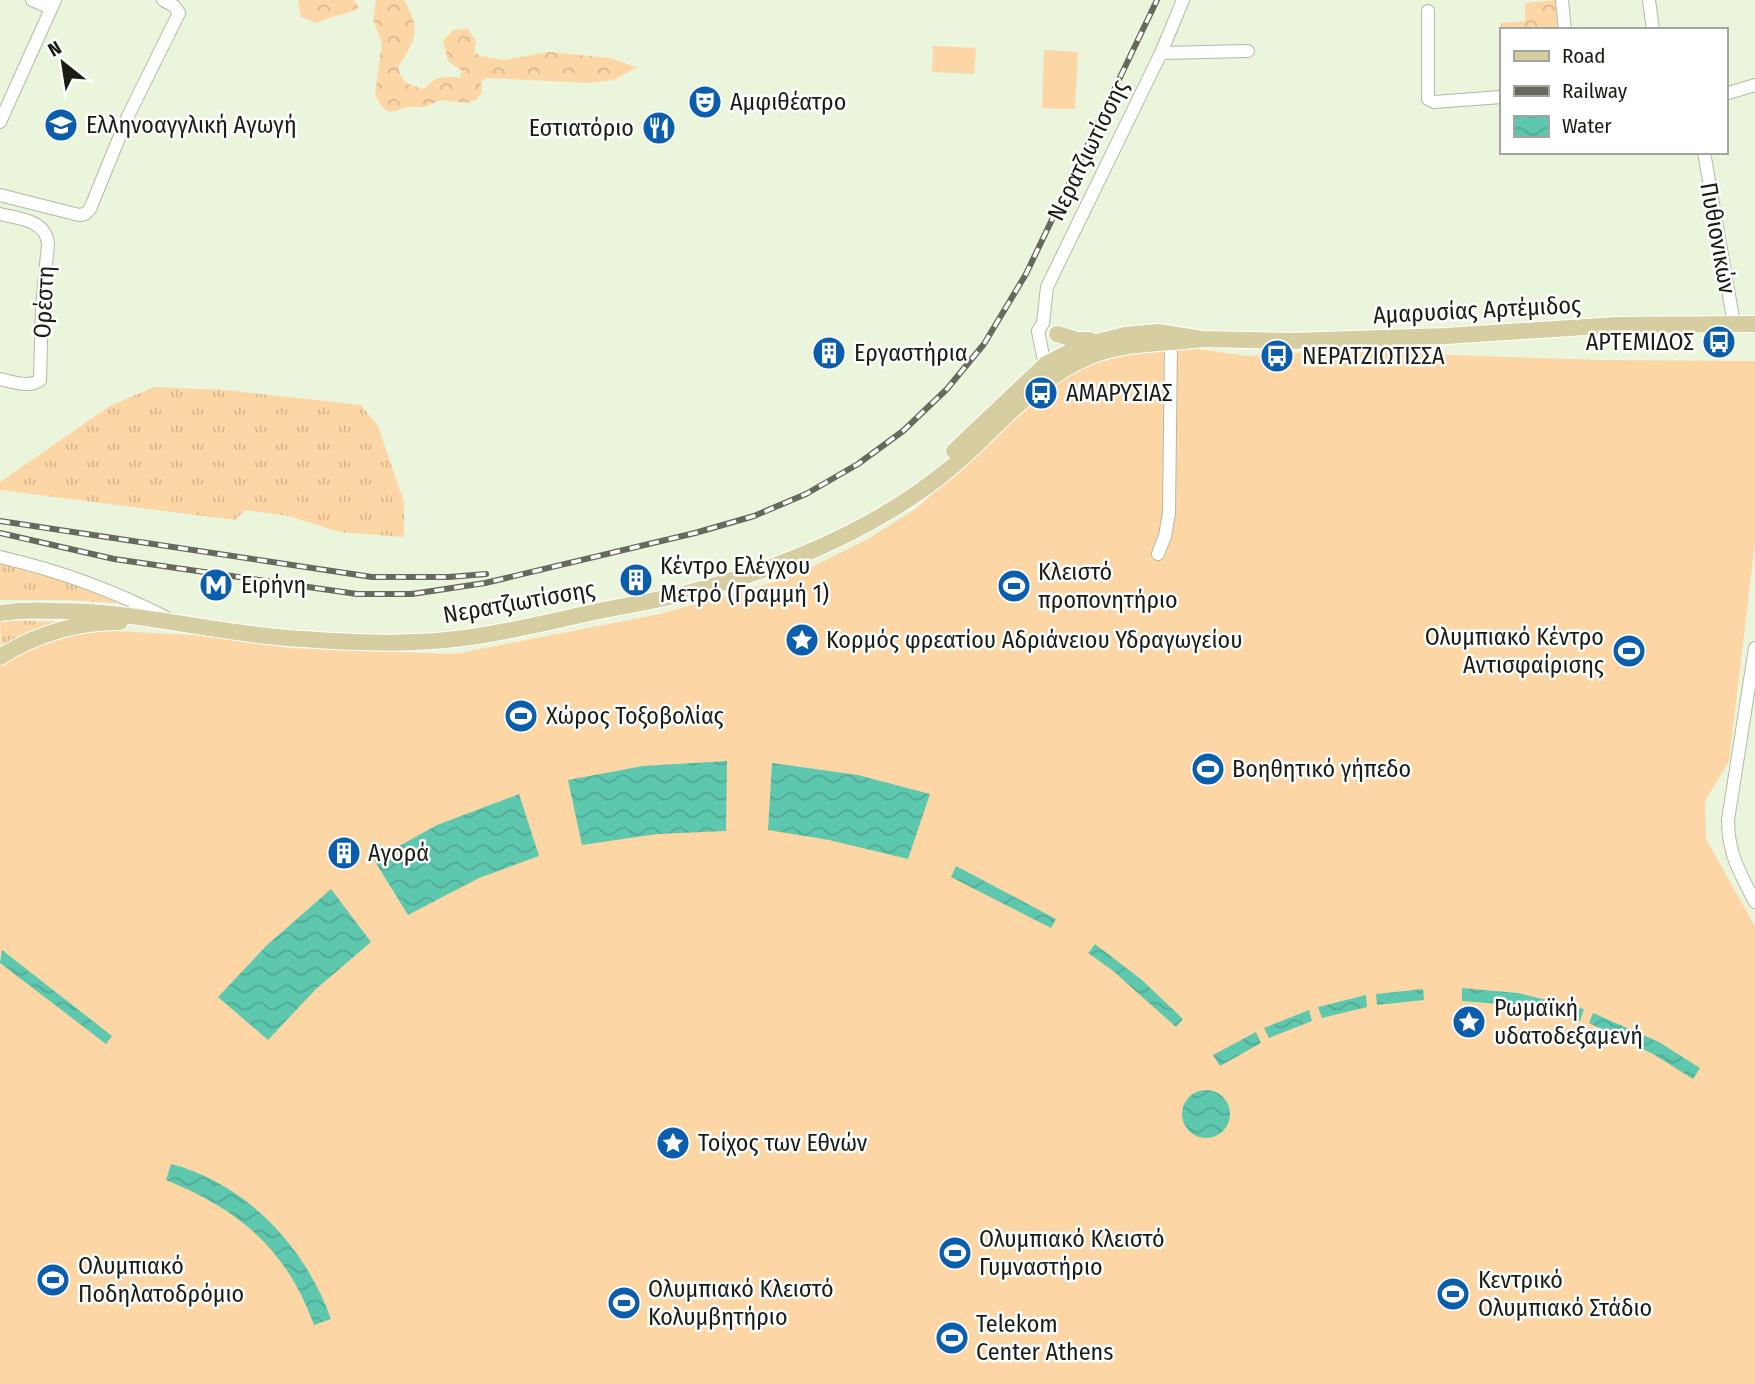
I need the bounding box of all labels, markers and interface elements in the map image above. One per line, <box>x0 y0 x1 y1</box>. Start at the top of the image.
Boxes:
north arrow <box>28 28 98 98</box>
legend <box>1500 28 1727 154</box>
text: N <box>44 36 65 62</box>
text: Road <box>1562 43 1606 69</box>
street label: Νερατζιωτίσσης <box>1042 75 1134 225</box>
text: Railway <box>1562 78 1628 104</box>
theatre icon: Αμφιθέατρο <box>686 83 724 121</box>
place label: Αμφιθέατρο <box>730 88 846 116</box>
school or university icon: Ελληνοαγγλική Αγωγή <box>42 106 80 144</box>
restaurant icon: Εστιατόριο <box>640 109 678 147</box>
place label: Ελληνοαγγλική Αγωγή <box>86 111 297 139</box>
text: Water <box>1562 113 1612 139</box>
place label: Εστιατόριο <box>529 114 634 142</box>
street label: Πυθιονικών <box>1694 180 1742 296</box>
street label: Ορέστη <box>28 265 60 339</box>
street label: Αμαρυσίας Αρτέμιδος <box>1372 291 1582 329</box>
bus stop icon: ΑΡΤΕΜΙΔΟΣ <box>1700 323 1738 361</box>
place label: ΑΡΤΕΜΙΔΟΣ <box>1586 328 1694 356</box>
building icon: Εργαστήρια <box>810 334 848 372</box>
bus stop icon: ΝΕΡΑΤΖΙΩΤΙΣΣΑ <box>1258 337 1296 375</box>
place label: Εργαστήρια <box>854 339 968 367</box>
place label: ΝΕΡΑΤΖΙΩΤΙΣΣΑ <box>1302 342 1445 370</box>
bus stop icon: ΑΜΑΡΥΣΙΑΣ <box>1022 374 1060 412</box>
place label: ΑΜΑΡΥΣΙΑΣ <box>1066 379 1173 407</box>
place label: Κέντρο Ελέγχου Μετρό (Γραμμή 1) <box>660 552 829 608</box>
place label: Κλειστό προπονητήριο <box>1038 558 1178 614</box>
building icon: Κέντρο Ελέγχου Μετρό (Γραμμή 1) <box>617 561 655 599</box>
metro station icon: Ειρήνη <box>197 566 235 604</box>
sports icon: Κλειστό προπονητήριο <box>995 567 1033 605</box>
place label: Ειρήνη <box>241 571 306 599</box>
street label: Νερατζιωτίσσης <box>441 575 597 629</box>
place icon: Κορμός φρεατίου Αδριάνειου Υδραγωγείου <box>783 621 821 659</box>
place label: Ολυμπιακό Κέντρο Αντισφαίρισης <box>1425 623 1604 679</box>
place label: Κορμός φρεατίου Αδριάνειου Υδραγωγείου <box>826 626 1243 654</box>
sports icon: Ολυμπιακό Κέντρο Αντισφαίρισης <box>1610 632 1648 670</box>
sports icon: Χώρος Τοξοβολίας <box>502 697 540 735</box>
place label: Χώρος Τοξοβολίας <box>546 702 724 730</box>
sports icon: Βοηθητικό γήπεδο <box>1189 750 1227 788</box>
place label: Βοηθητικό γήπεδο <box>1232 755 1411 783</box>
building icon: Αγορά <box>325 834 363 872</box>
place label: Αγορά <box>368 839 429 867</box>
place label: Ρωμαϊκή υδατοδεξαμενή <box>1494 994 1643 1050</box>
place icon: Ρωμαϊκή υδατοδεξαμενή <box>1450 1003 1488 1041</box>
place icon: Τοίχος των Εθνών <box>654 1124 692 1162</box>
place label: Τοίχος των Εθνών <box>698 1129 868 1157</box>
place label: Ολυμπιακό Κλειστό Γυμναστήριο <box>979 1225 1165 1281</box>
sports icon: Ολυμπιακό Κλειστό Γυμναστήριο <box>936 1234 974 1272</box>
place label: Ολυμπιακό Ποδηλατοδρόμιο <box>78 1252 244 1308</box>
sports icon: Ολυμπιακό Ποδηλατοδρόμιο <box>34 1261 72 1299</box>
place label: Κεντρικό Ολυμπιακό Στάδιο <box>1478 1266 1652 1322</box>
place label: Ολυμπιακό Κλειστό Κολυμβητήριο <box>648 1275 834 1331</box>
sports icon: Κεντρικό Ολυμπιακό Στάδιο <box>1434 1275 1472 1313</box>
sports icon: Ολυμπιακό Κλειστό Κολυμβητήριο <box>605 1284 643 1322</box>
place label: Telekom Center Athens <box>976 1310 1113 1366</box>
sports icon: Telekom Center Athens <box>933 1319 971 1357</box>

